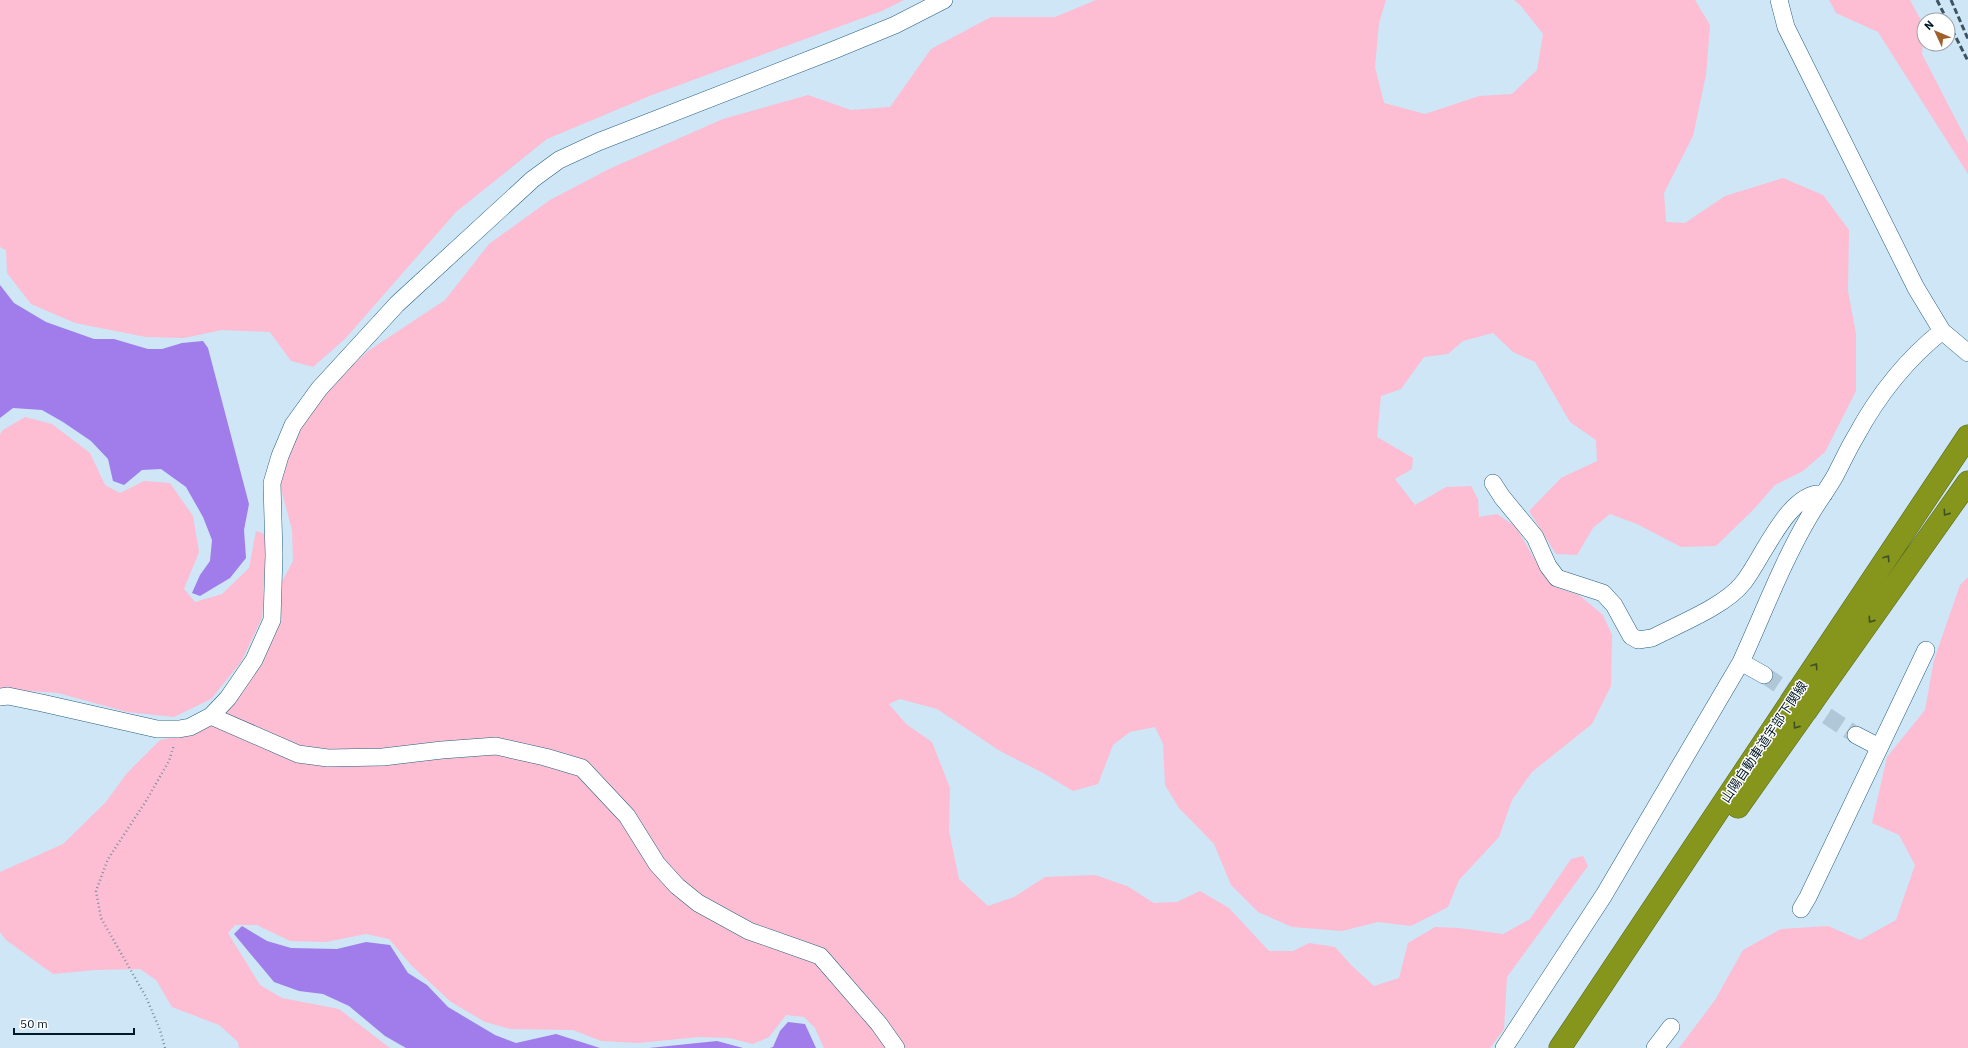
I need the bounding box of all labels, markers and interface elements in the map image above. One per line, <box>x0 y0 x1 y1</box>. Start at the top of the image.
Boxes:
north arrow <box>1916 12 1956 52</box>
text: N <box>1921 17 1937 33</box>
one-way arrow <box>1944 509 1951 516</box>
one-way arrow <box>1882 555 1890 562</box>
one-way arrow <box>1868 616 1876 623</box>
one-way arrow <box>1810 663 1818 670</box>
street label: 山陽自動車道宇部下関線 <box>1717 678 1811 806</box>
one-way arrow <box>1793 722 1801 729</box>
scale bar <box>14 1010 134 1036</box>
text: 50 m <box>20 1016 48 1031</box>

